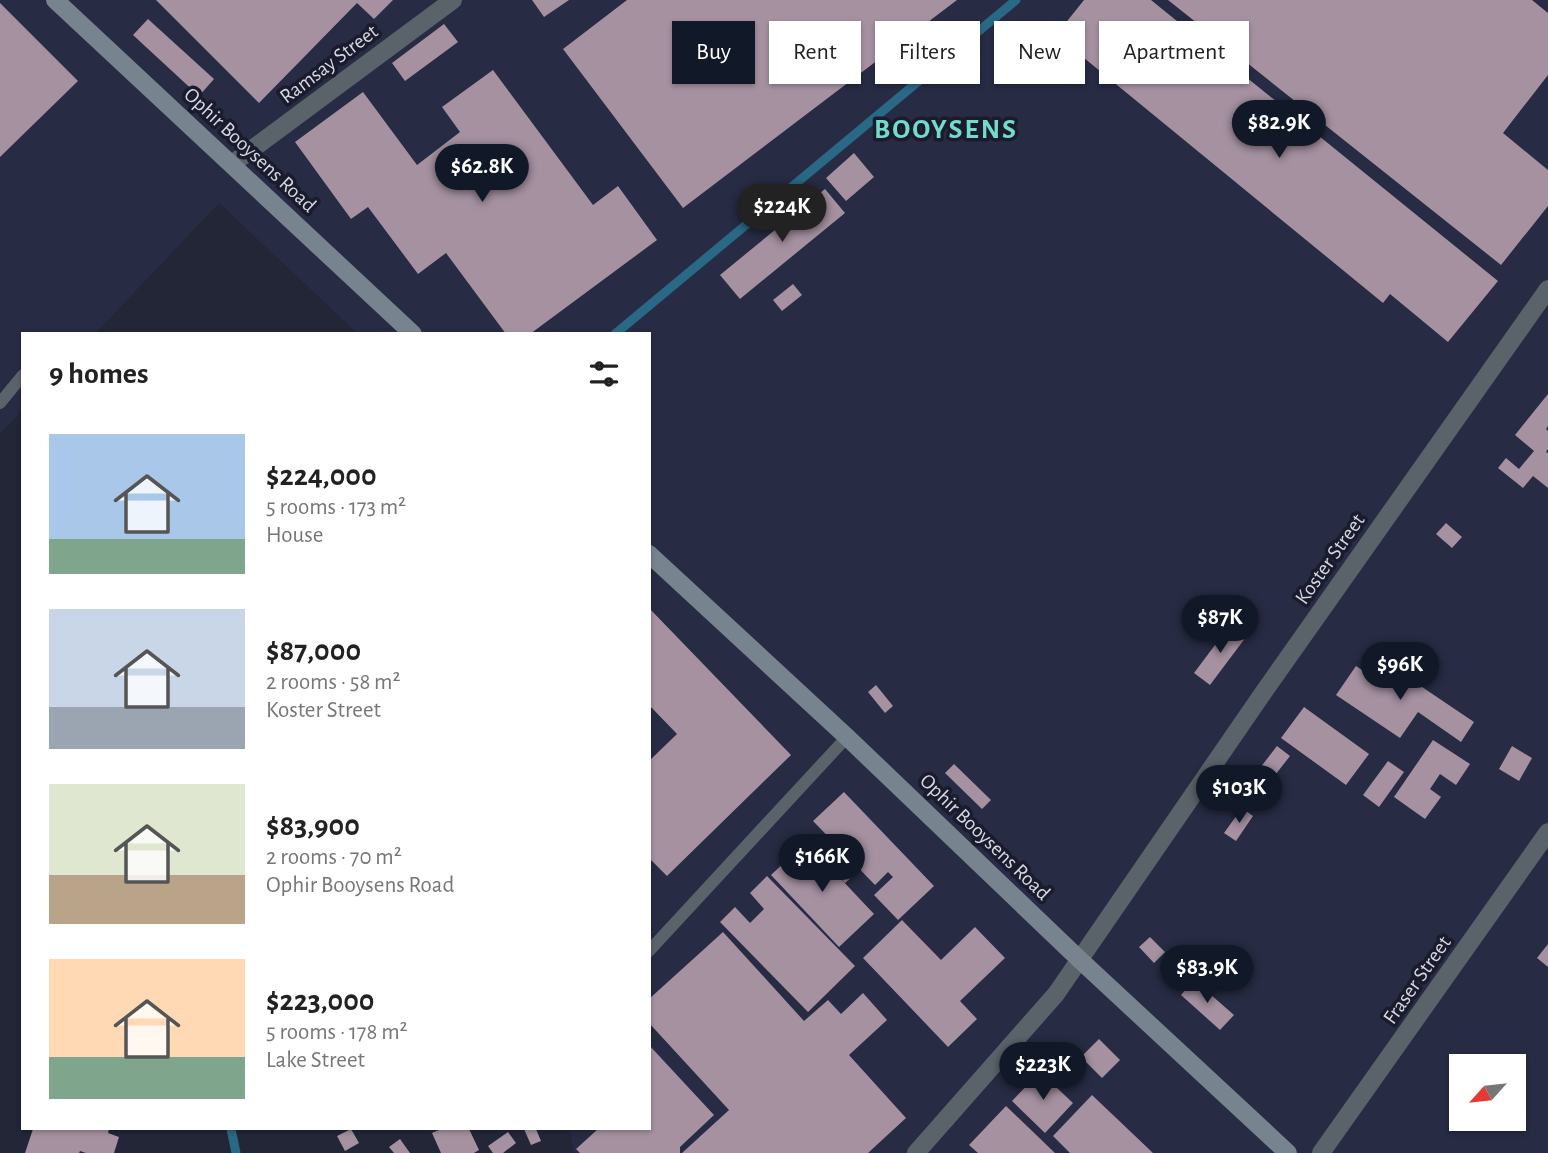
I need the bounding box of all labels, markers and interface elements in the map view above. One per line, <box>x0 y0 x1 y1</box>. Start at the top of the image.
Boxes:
street label: Ramsay Street <box>276 20 382 107</box>
chip: Buy <box>672 21 755 84</box>
chip: Rent <box>769 21 861 84</box>
chip: Filters <box>875 21 980 84</box>
chip: New <box>994 21 1085 84</box>
chip: Apartment <box>1099 21 1249 84</box>
street label: Ophir Booysens Road <box>180 84 320 216</box>
pin: $82.9K <box>1222 100 1336 160</box>
text: $82.9K <box>1248 111 1310 134</box>
district label: BOOYSENS <box>874 116 1018 144</box>
pin: $62.8K <box>425 144 539 204</box>
text: $62.8K <box>451 155 513 178</box>
pin: $224K <box>733 184 831 244</box>
text: $224K <box>753 195 811 218</box>
icon: filters <box>585 355 623 393</box>
text: 9 homes <box>49 359 149 389</box>
text: $224,000 <box>266 461 377 491</box>
icon: home <box>105 462 189 546</box>
text: 5 rooms · 173 m² <box>266 496 406 519</box>
street label: Koster Street <box>1291 510 1369 608</box>
text: House <box>266 524 323 547</box>
pin: $87K <box>1179 596 1261 655</box>
text: $87K <box>1197 606 1243 629</box>
text: $87,000 <box>266 636 361 666</box>
icon: home <box>105 637 189 721</box>
pin: $96K <box>1359 642 1441 702</box>
text: $96K <box>1377 653 1423 676</box>
text: 2 rooms · 58 m² <box>266 671 401 694</box>
text: Koster Street <box>266 699 381 722</box>
pin: $103K <box>1190 766 1288 825</box>
street label: Ophir Booysens Road <box>916 770 1054 904</box>
text: $103K <box>1212 776 1266 799</box>
text: $83,900 <box>266 811 360 841</box>
icon: home <box>105 812 189 896</box>
pin: $166K <box>773 834 871 894</box>
text: $166K <box>795 845 849 868</box>
text: 2 rooms · 70 m² <box>266 846 402 869</box>
text: Ophir Booysens Road <box>266 874 454 897</box>
street label: Fraser Street <box>1379 932 1455 1028</box>
pin: $83.9K <box>1150 946 1264 1005</box>
text: $83.9K <box>1176 956 1238 979</box>
text: $223,000 <box>266 986 374 1016</box>
icon: home <box>105 987 189 1071</box>
text: 5 rooms · 178 m² <box>266 1021 408 1044</box>
pin: $223K <box>994 1042 1092 1102</box>
text: Lake Street <box>266 1049 365 1072</box>
text: $223K <box>1015 1053 1071 1076</box>
north arrow <box>1449 1054 1526 1130</box>
map controls <box>1449 1054 1526 1131</box>

